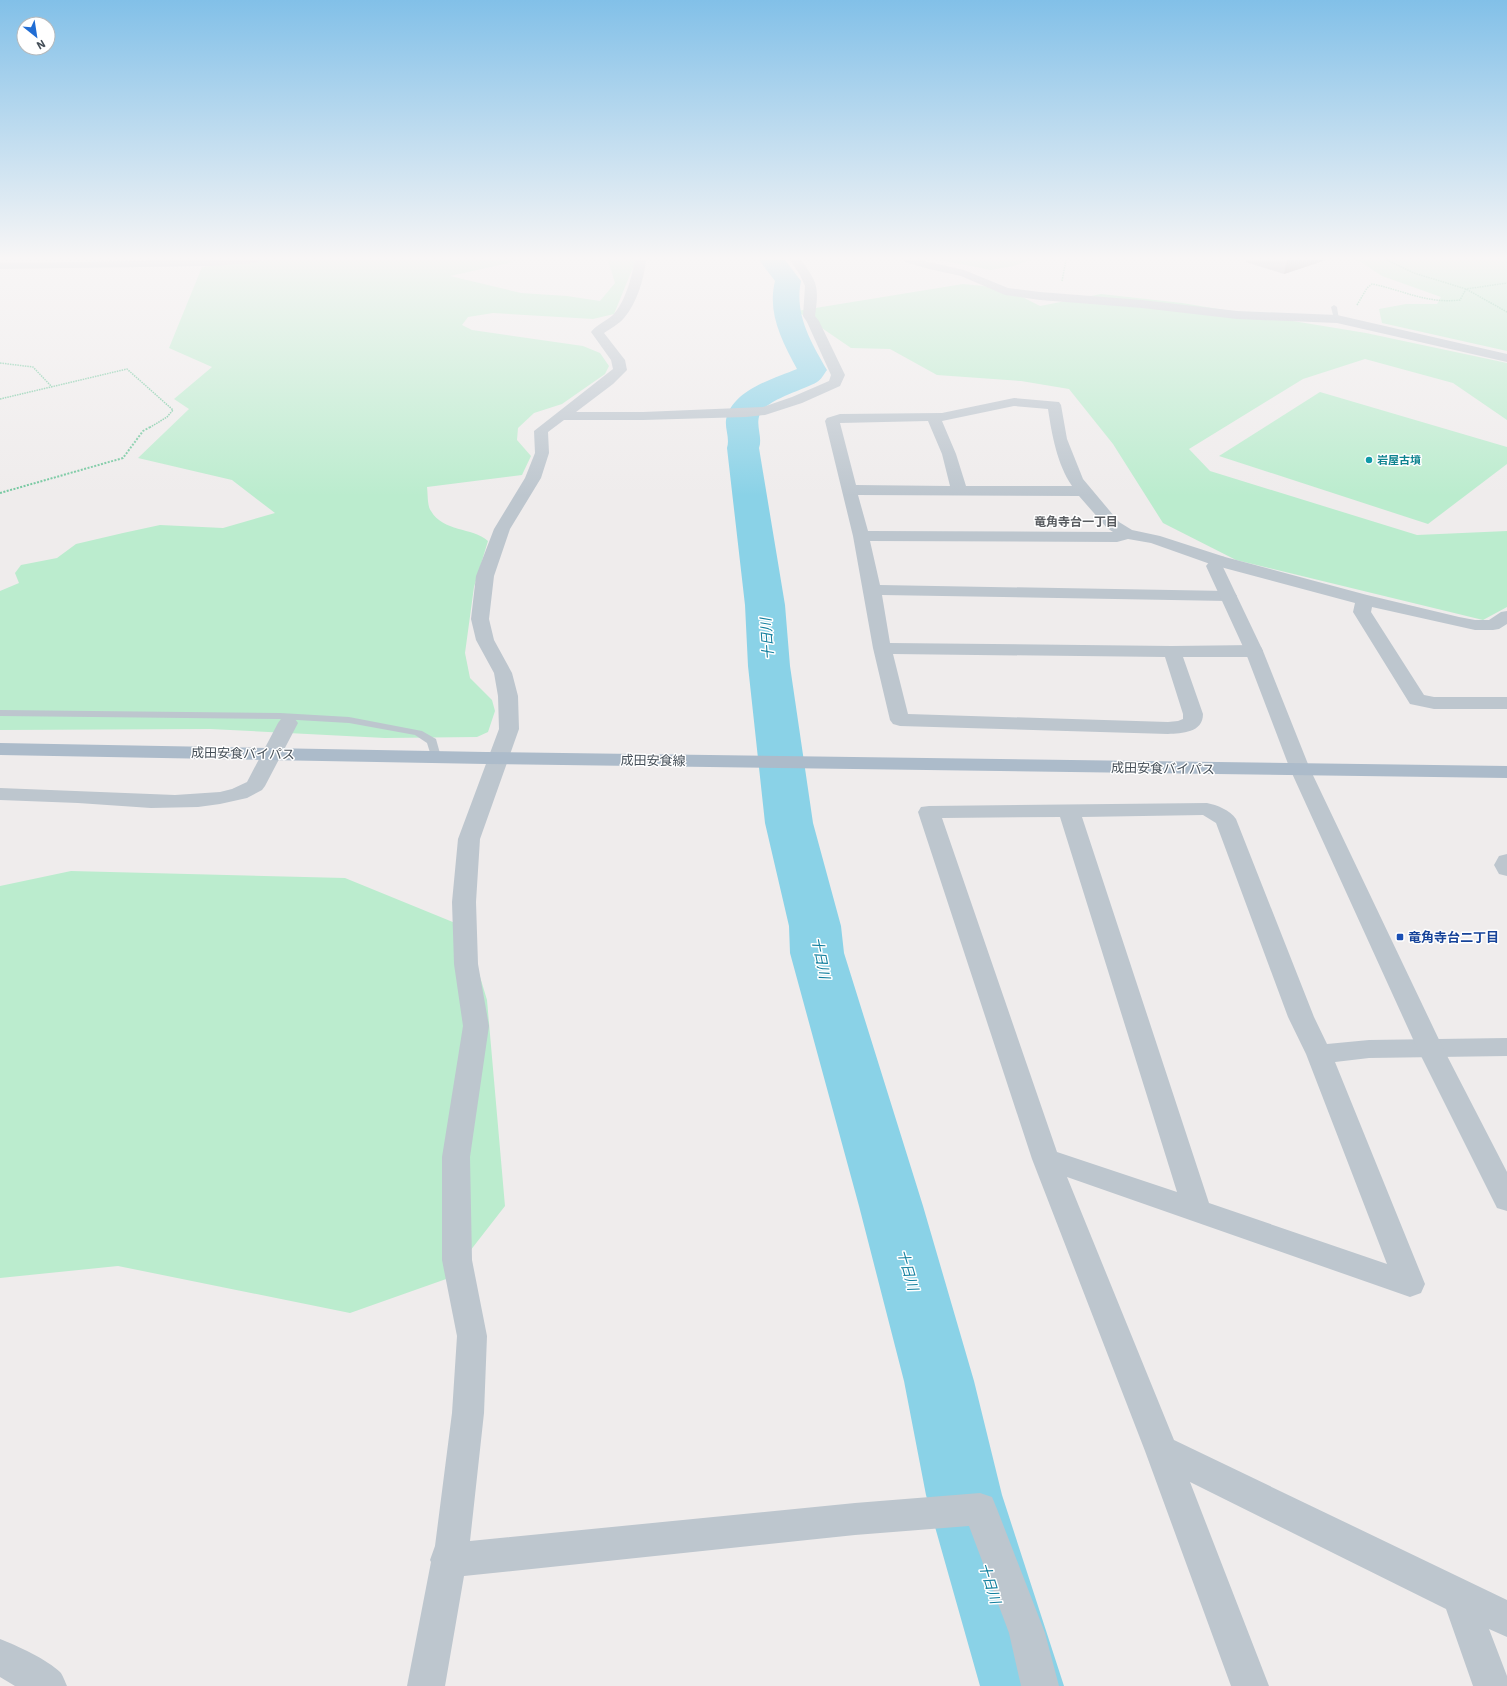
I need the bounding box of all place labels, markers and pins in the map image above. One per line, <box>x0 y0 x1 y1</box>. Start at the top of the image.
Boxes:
place label: 岩屋古墳 <box>1377 453 1421 467</box>
marker: 岩屋古墳 <box>1364 455 1374 465</box>
place label: 竜角寺台二丁目 <box>1408 929 1499 946</box>
marker: 竜角寺台二丁目 <box>1395 932 1405 942</box>

